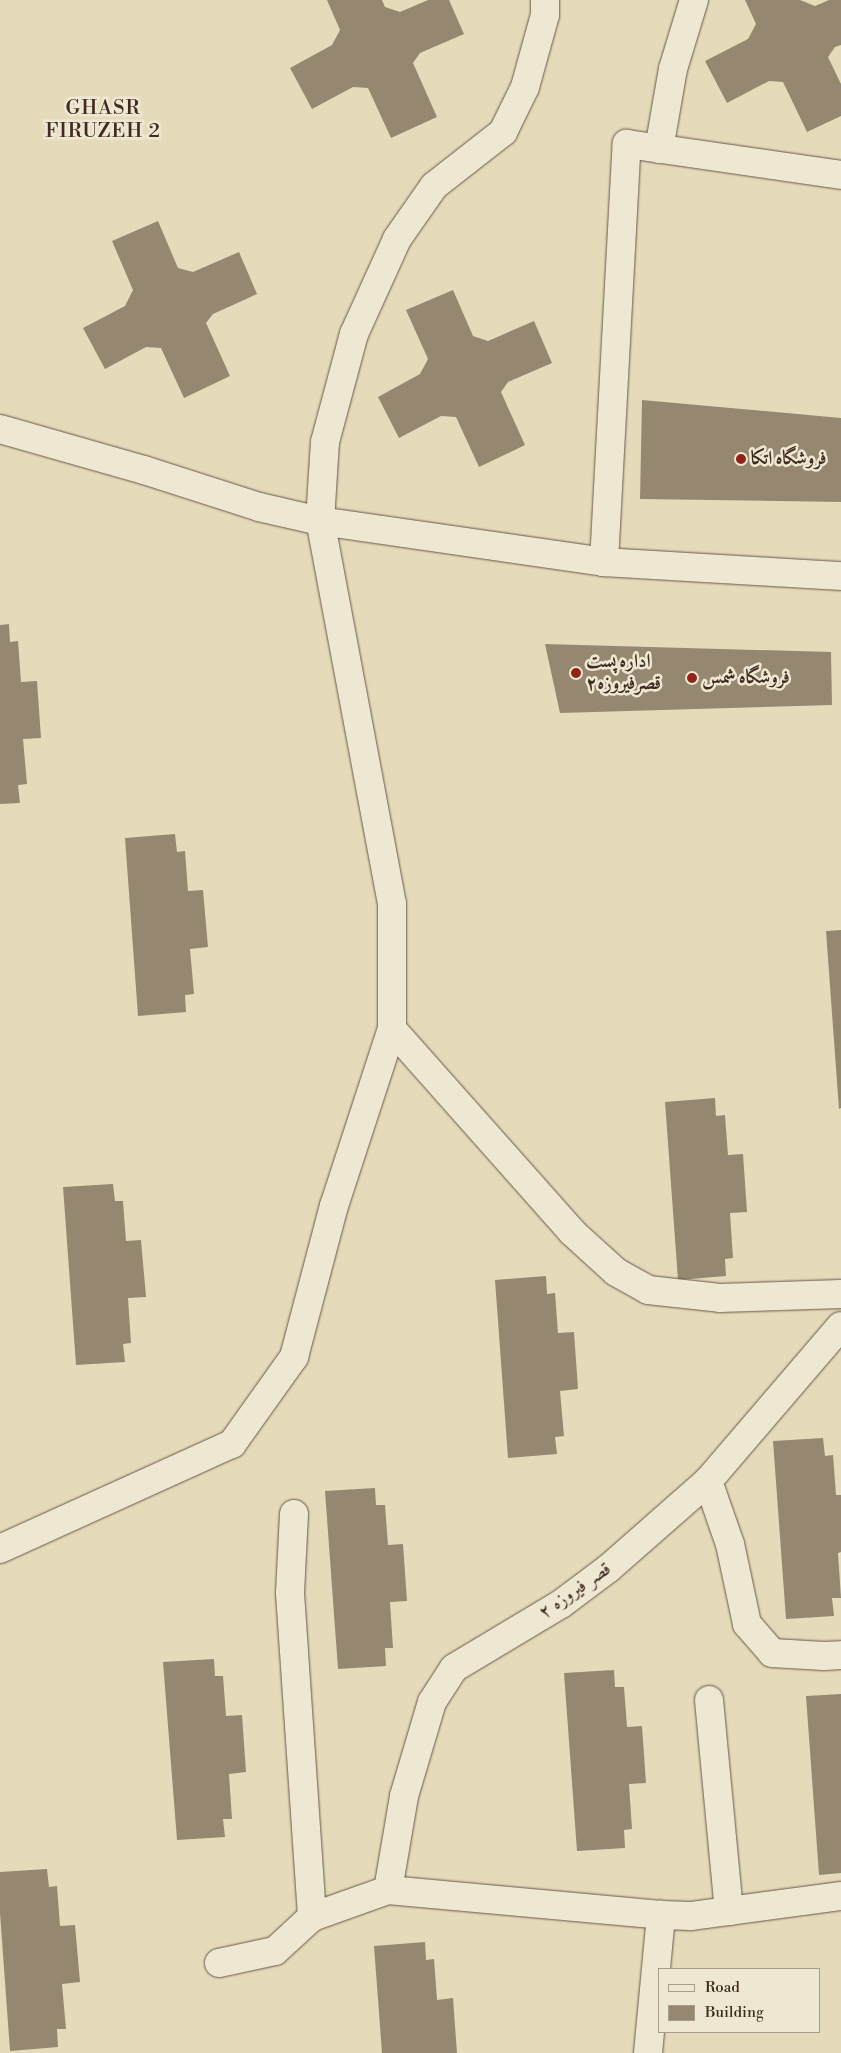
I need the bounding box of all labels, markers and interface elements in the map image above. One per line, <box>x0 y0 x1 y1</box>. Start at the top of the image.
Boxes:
district label: GHASR FIRUZEH 2 <box>44 96 162 143</box>
place label: فروشگاه اتکا <box>751 448 827 470</box>
marker: فروشگاه اتکا <box>735 453 747 465</box>
place label: اداره پست قصرفیروزه۲ <box>586 651 661 695</box>
marker: اداره پست قصرفیروزه۲ <box>570 667 582 679</box>
place label: فروشگاه شمس <box>702 667 790 689</box>
marker: فروشگاه شمس <box>686 672 698 684</box>
street label: قصر فیروزه ۲ <box>534 1558 616 1624</box>
legend <box>658 1968 821 2033</box>
text: Road <box>705 1978 740 1997</box>
text: Building <box>705 2003 764 2022</box>

